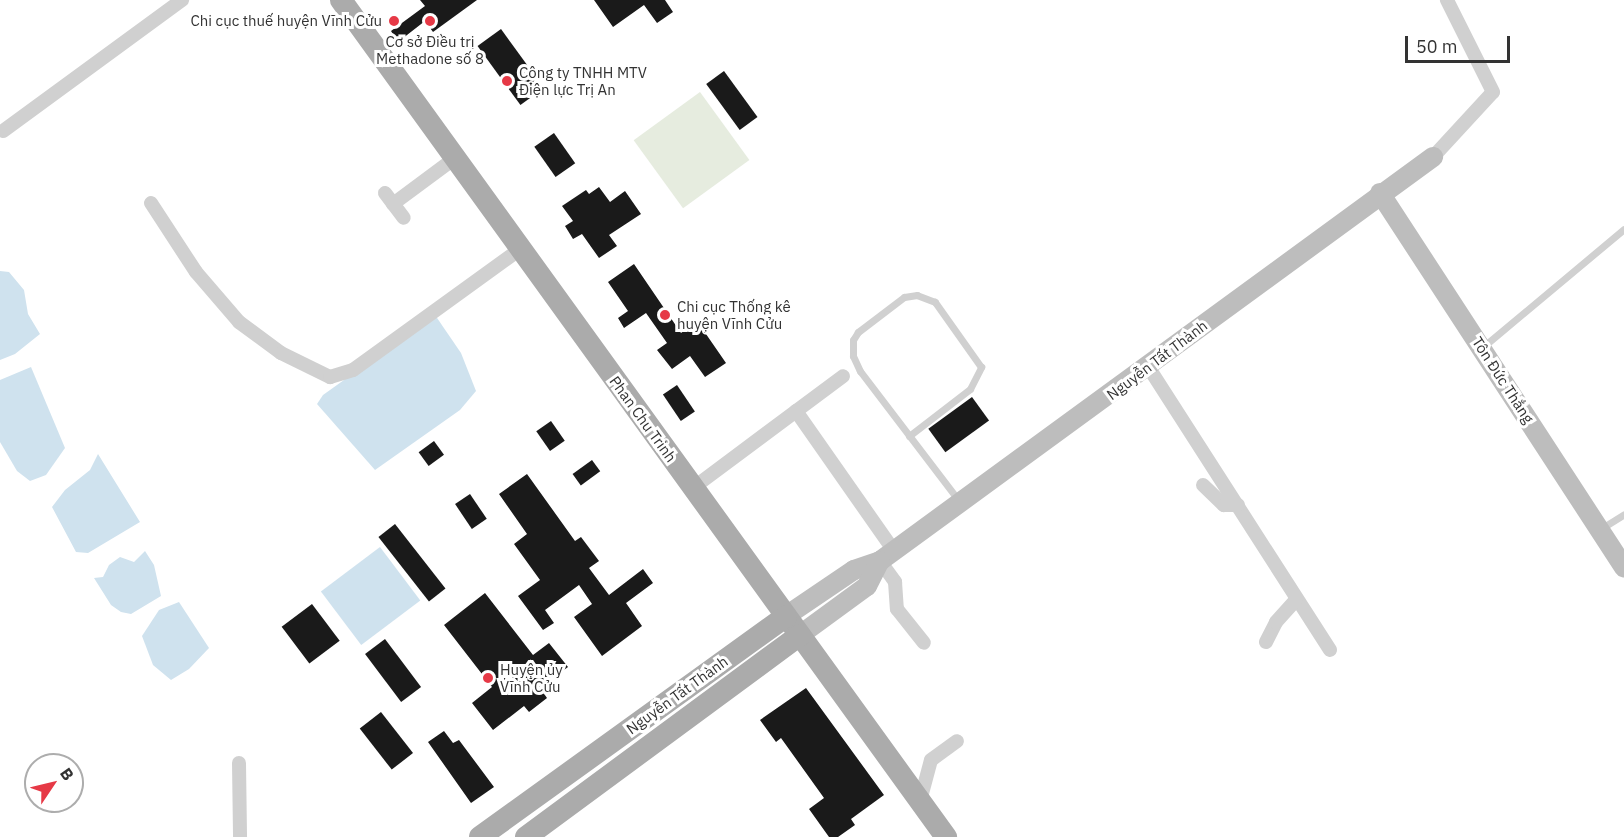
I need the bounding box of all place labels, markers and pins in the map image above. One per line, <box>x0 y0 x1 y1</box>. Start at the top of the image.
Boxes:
place label: Chi cục thuế huyện Vĩnh Cửu <box>190 12 382 30</box>
marker: Cơ sở Điều trị Methadone số 8 <box>421 12 439 30</box>
marker: Chi cục thuế huyện Vĩnh Cửu <box>387 14 401 28</box>
place label: Cơ sở Điều trị Methadone số 8 <box>376 32 484 67</box>
place label: Công ty TNHH MTV Điện lực Trị An <box>519 63 647 98</box>
marker: Công ty TNHH MTV Điện lực Trị An <box>500 74 514 88</box>
place label: Chi cục Thống kê huyện Vĩnh Cửu <box>677 297 791 332</box>
marker: Chi cục Thống kê huyện Vĩnh Cửu <box>658 308 672 322</box>
place label: Huyện ủy Vĩnh Cửu <box>500 660 563 695</box>
marker: Huyện ủy Vĩnh Cửu <box>481 671 495 685</box>

